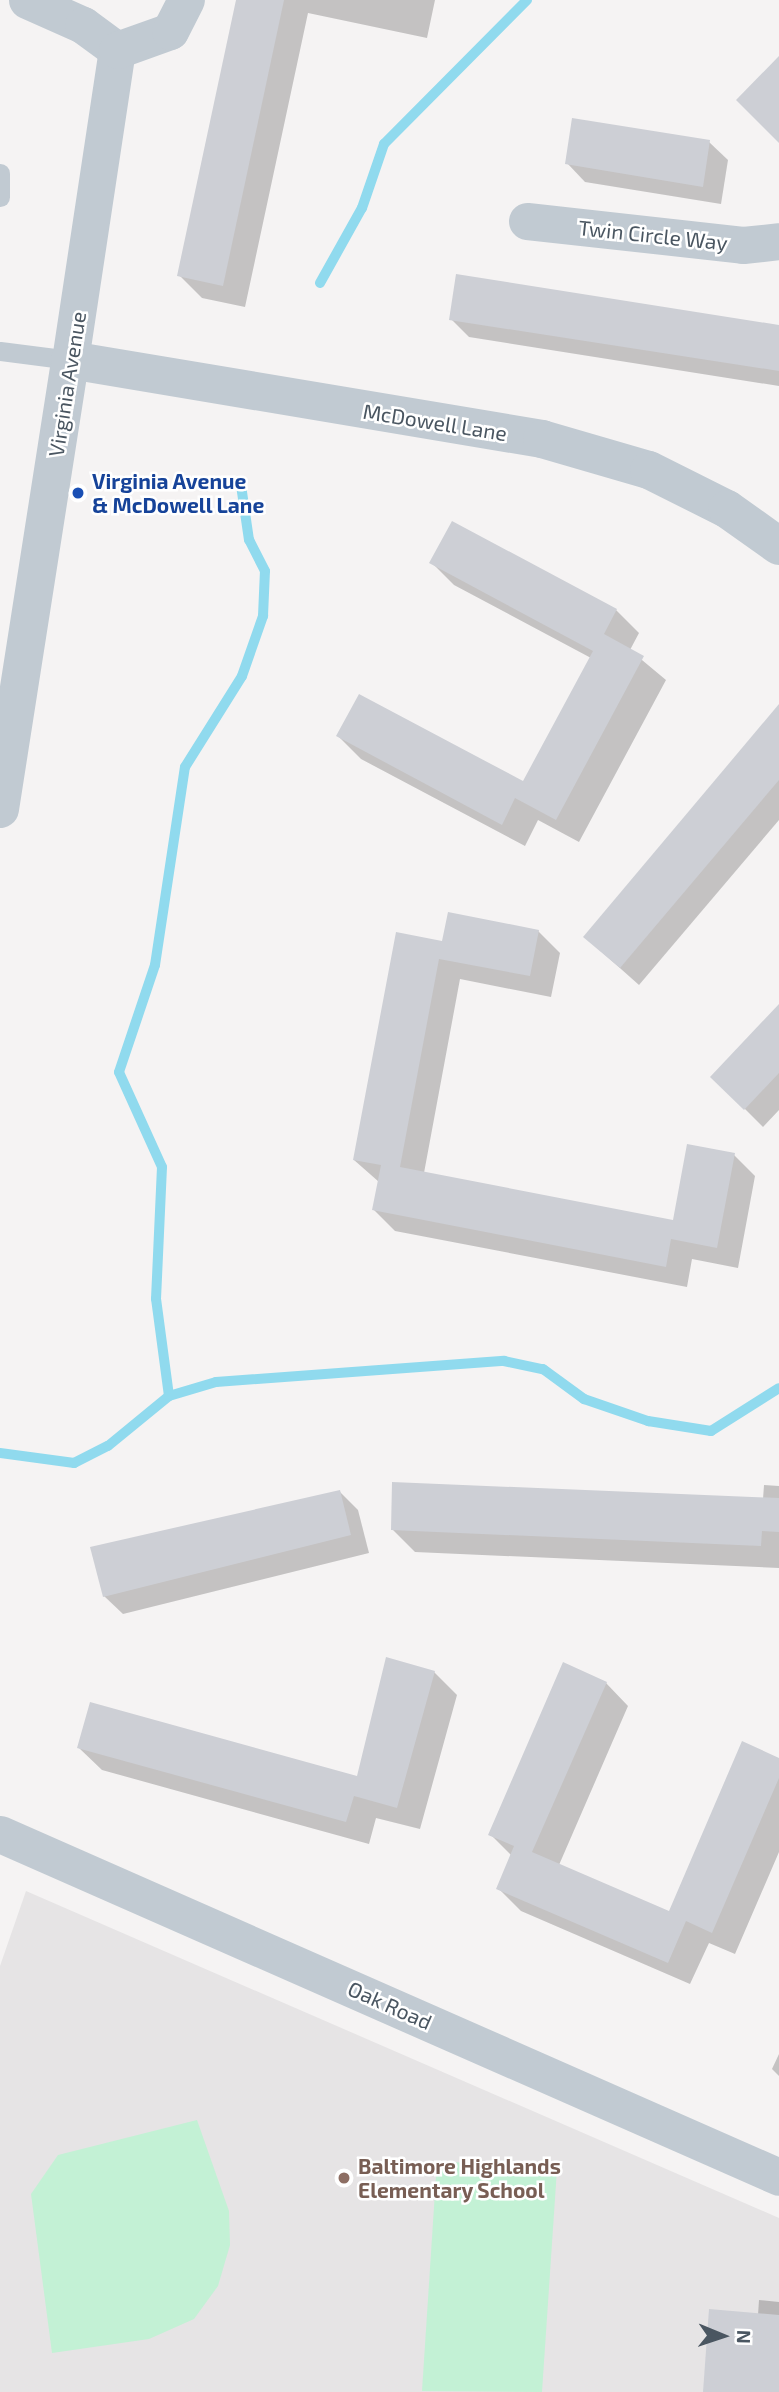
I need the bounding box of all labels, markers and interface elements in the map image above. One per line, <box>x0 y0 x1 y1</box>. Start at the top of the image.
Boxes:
street label: Twin Circle Way <box>577 215 729 255</box>
street label: Virginia Avenue <box>43 309 91 459</box>
street label: McDowell Lane <box>361 398 509 446</box>
place label: Virginia Avenue & McDowell Lane <box>92 468 265 518</box>
marker: Virginia Avenue & McDowell Lane <box>70 485 86 501</box>
street label: Oak Road <box>344 1975 436 2035</box>
place label: Baltimore Highlands Elementary School <box>358 2153 561 2203</box>
marker: Baltimore Highlands Elementary School <box>336 2170 352 2186</box>
north arrow <box>688 2301 758 2371</box>
text: N <box>733 2329 756 2344</box>

